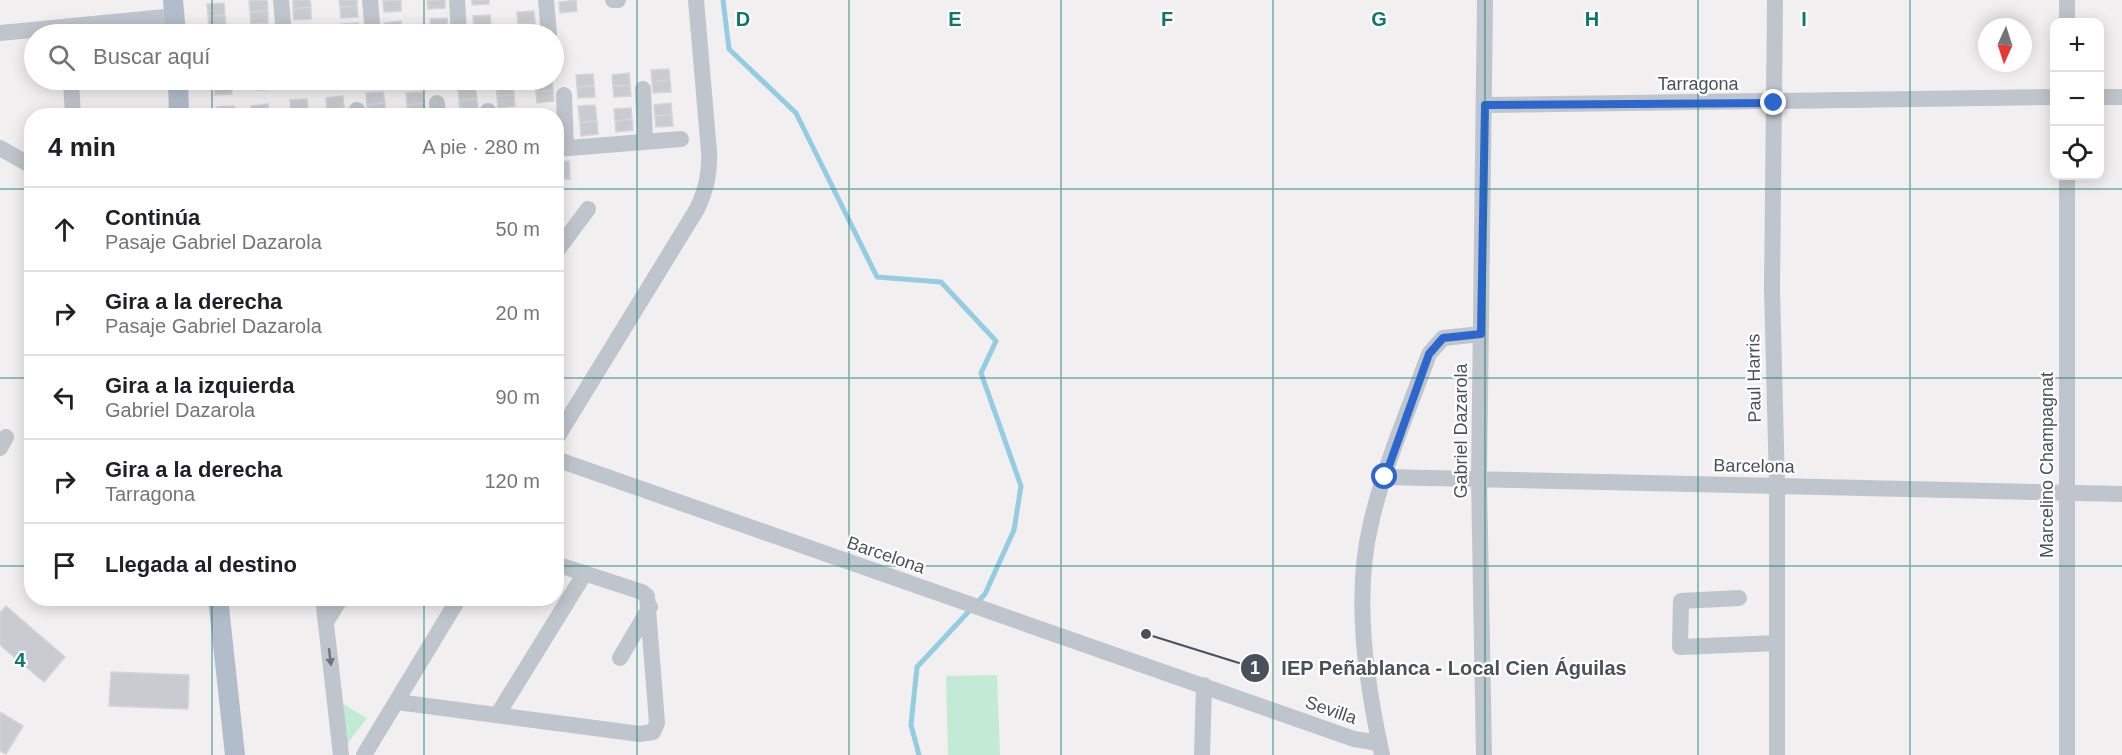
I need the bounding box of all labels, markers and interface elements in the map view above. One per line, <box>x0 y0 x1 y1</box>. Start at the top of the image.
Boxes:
text: D <box>736 8 750 30</box>
text: E <box>948 8 962 30</box>
text: F <box>1161 8 1173 30</box>
text: G <box>1371 8 1387 30</box>
text: H <box>1585 8 1599 30</box>
text: I <box>1801 8 1807 30</box>
north arrow <box>1978 18 2032 72</box>
map controls <box>2050 18 2104 180</box>
button: + <box>2050 18 2104 72</box>
search box <box>24 24 564 90</box>
icon: search <box>45 41 78 74</box>
text: Buscar aquí <box>93 44 210 69</box>
button: − <box>2050 72 2104 126</box>
street label: Tarragona <box>1657 74 1740 94</box>
route end <box>1760 89 1786 115</box>
button: locate <box>2050 126 2104 180</box>
text: 4 min <box>48 132 116 162</box>
text: A pie · 280 m <box>422 136 540 158</box>
text: Continúa <box>105 205 200 230</box>
icon: ahead <box>48 213 81 246</box>
text: 50 m <box>496 218 540 240</box>
text: Pasaje Gabriel Dazarola <box>105 231 322 253</box>
text: Gira a la derecha <box>105 289 282 314</box>
icon: right <box>48 297 81 330</box>
text: 20 m <box>496 302 540 324</box>
text: Pasaje Gabriel Dazarola <box>105 315 322 337</box>
street label: Paul Harris <box>1743 333 1765 423</box>
street label: Gabriel Dazarola <box>1451 362 1471 499</box>
street label: Marcelino Champagnat <box>2037 372 2057 558</box>
text: Gira a la izquierda <box>105 373 295 398</box>
icon: left <box>48 381 81 414</box>
text: 90 m <box>496 386 540 408</box>
text: Gabriel Dazarola <box>105 399 255 421</box>
street label: Barcelona <box>1713 455 1796 477</box>
text: Gira a la derecha <box>105 457 282 482</box>
route start <box>1371 463 1397 489</box>
icon: right <box>48 465 81 498</box>
text: 120 m <box>484 470 540 492</box>
text: Tarragona <box>105 483 195 505</box>
street label: Barcelona <box>844 532 929 578</box>
icon: arrive <box>48 549 81 582</box>
text: Llegada al destino <box>105 552 297 577</box>
one-way arrow <box>325 647 335 666</box>
text: 4 <box>14 649 26 671</box>
callout: IEP Peñablanca - Local Cien Águilas <box>1240 649 1639 687</box>
text: IEP Peñablanca - Local Cien Águilas <box>1281 657 1627 679</box>
text: 1 <box>1250 658 1260 678</box>
street label: Sevilla <box>1303 692 1360 728</box>

